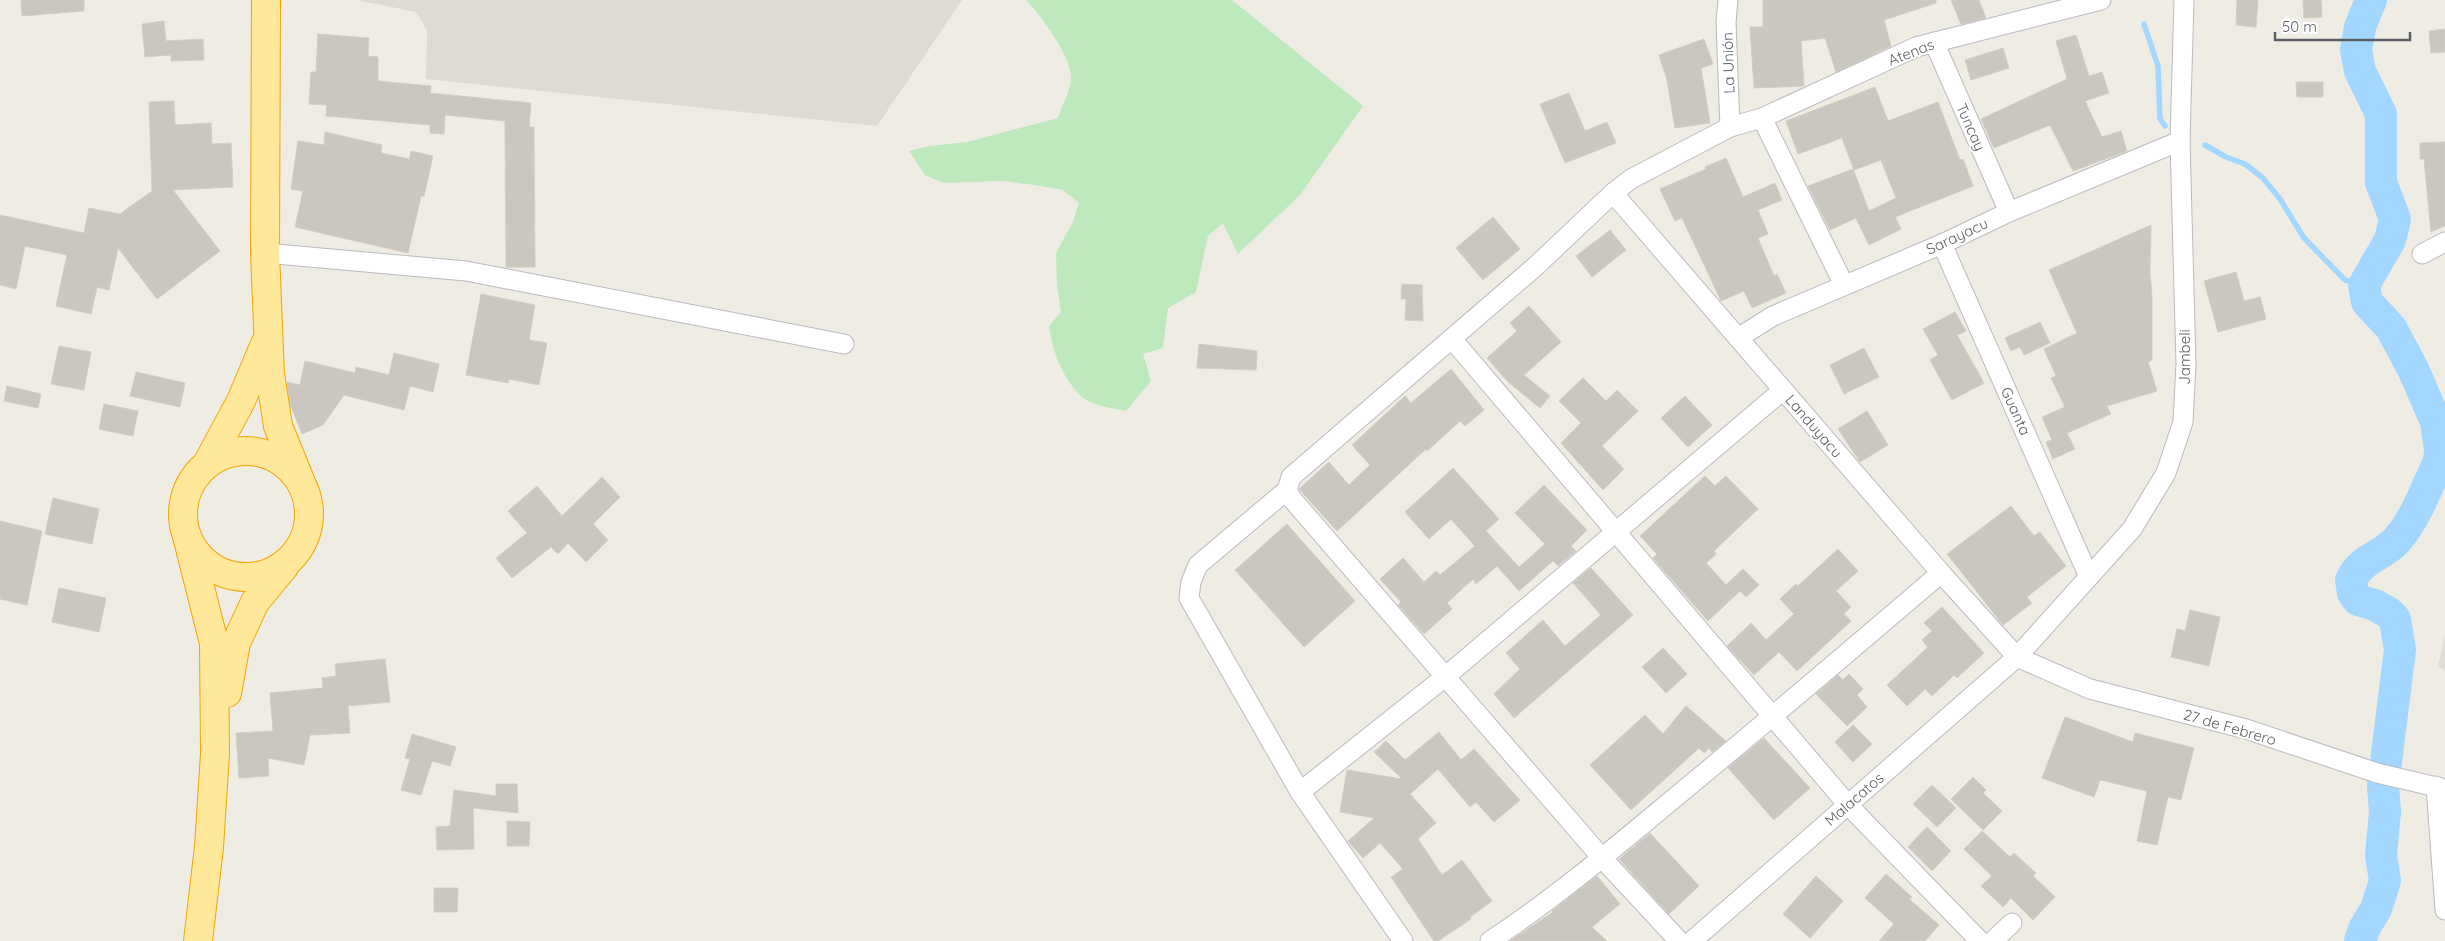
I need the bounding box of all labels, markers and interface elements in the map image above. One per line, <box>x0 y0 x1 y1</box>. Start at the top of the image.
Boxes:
scale bar <box>2275 10 2410 42</box>
text: 50 m <box>2282 17 2317 36</box>
street label: La Unión <box>1717 32 1739 94</box>
street label: Atenas <box>1885 35 1937 69</box>
street label: Tuncay <box>1952 100 1990 154</box>
street label: Sarayacu <box>1923 213 1991 259</box>
street label: Jambeli <box>2175 329 2194 385</box>
street label: Guanta <box>1997 384 2035 438</box>
street label: Landuyacu <box>1781 391 1847 461</box>
street label: 27 de Febrero <box>2181 705 2279 749</box>
street label: Malacatos <box>1821 768 1887 830</box>

